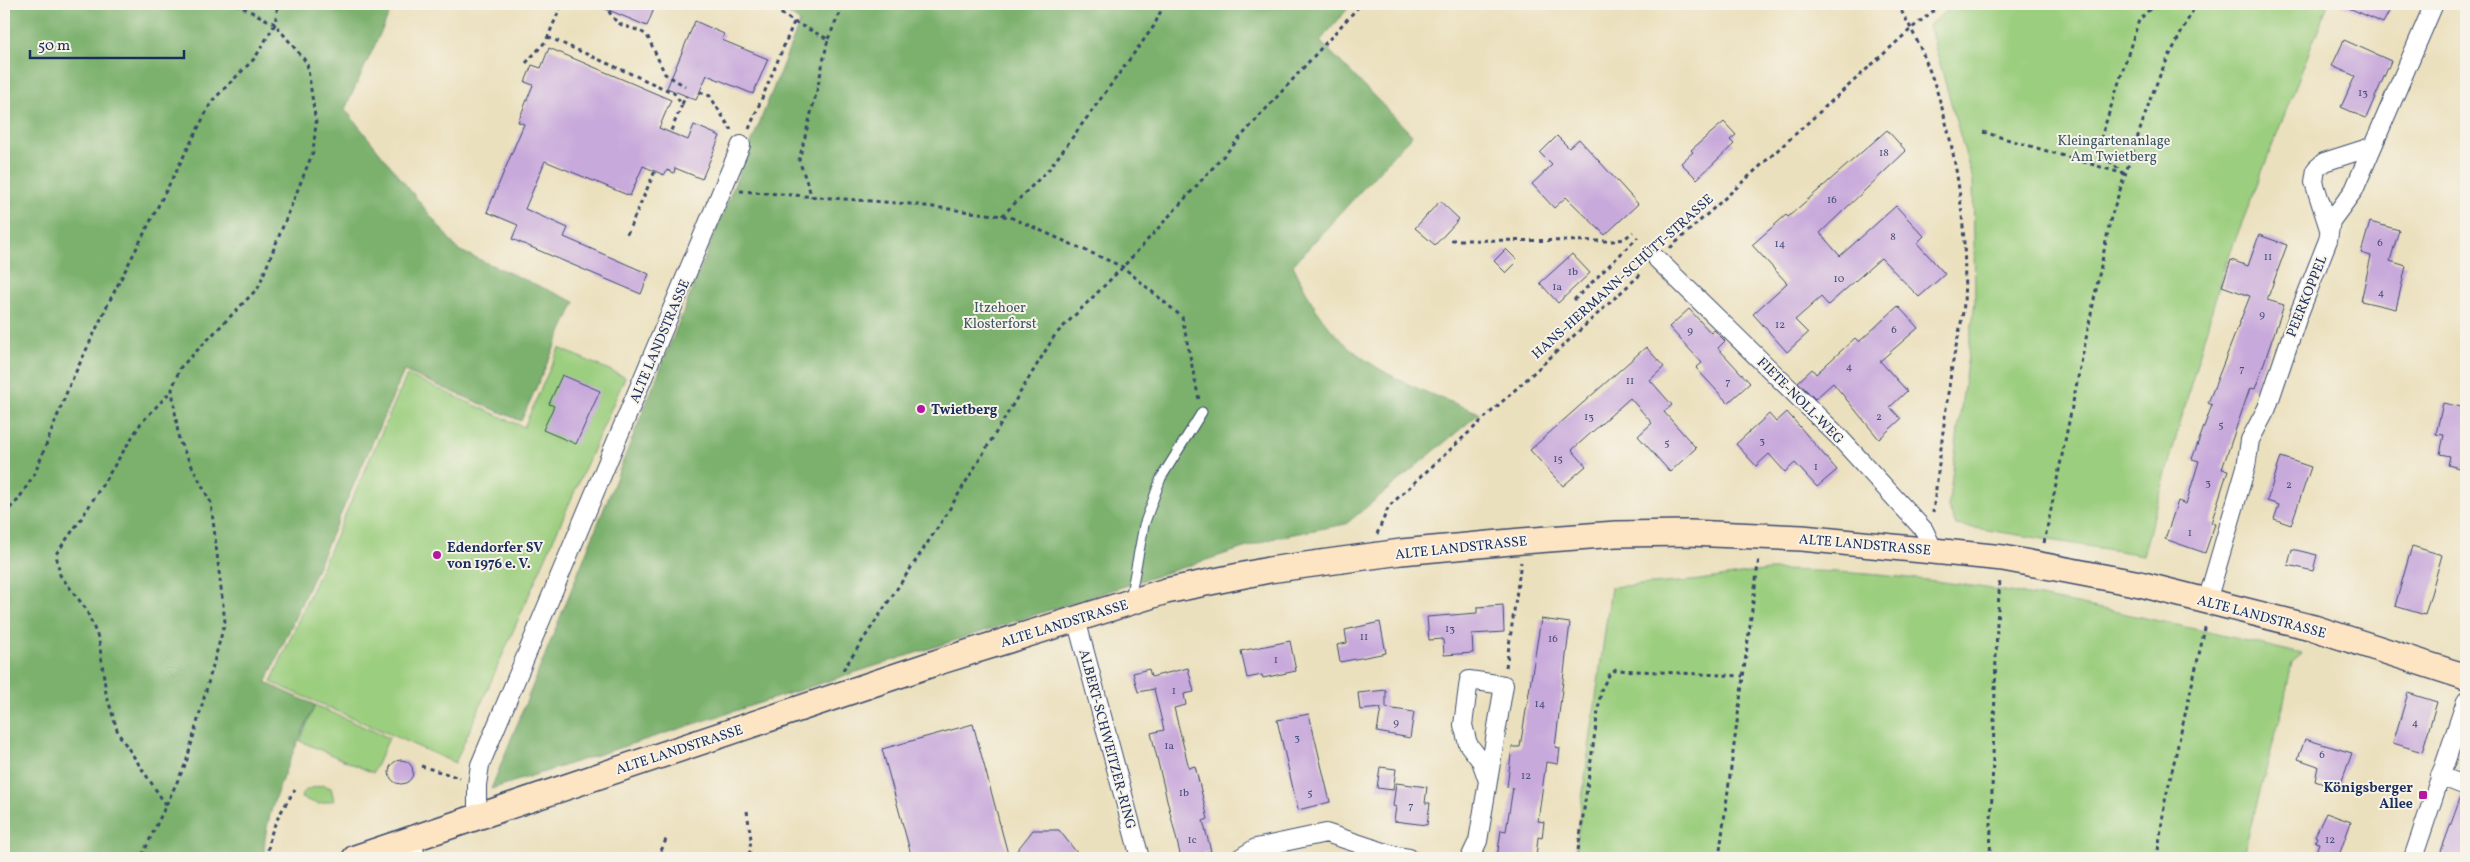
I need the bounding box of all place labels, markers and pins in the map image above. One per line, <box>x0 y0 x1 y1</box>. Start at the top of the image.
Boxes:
place label: Twietberg <box>931 401 998 420</box>
marker: Twietberg <box>915 403 927 415</box>
place label: Edendorfer SV von 1976 e. V. <box>447 539 543 574</box>
marker: Edendorfer SV von 1976 e. V. <box>431 549 443 561</box>
place label: Königsberger Allee <box>2323 779 2413 814</box>
marker: Königsberger Allee <box>2417 789 2429 801</box>

